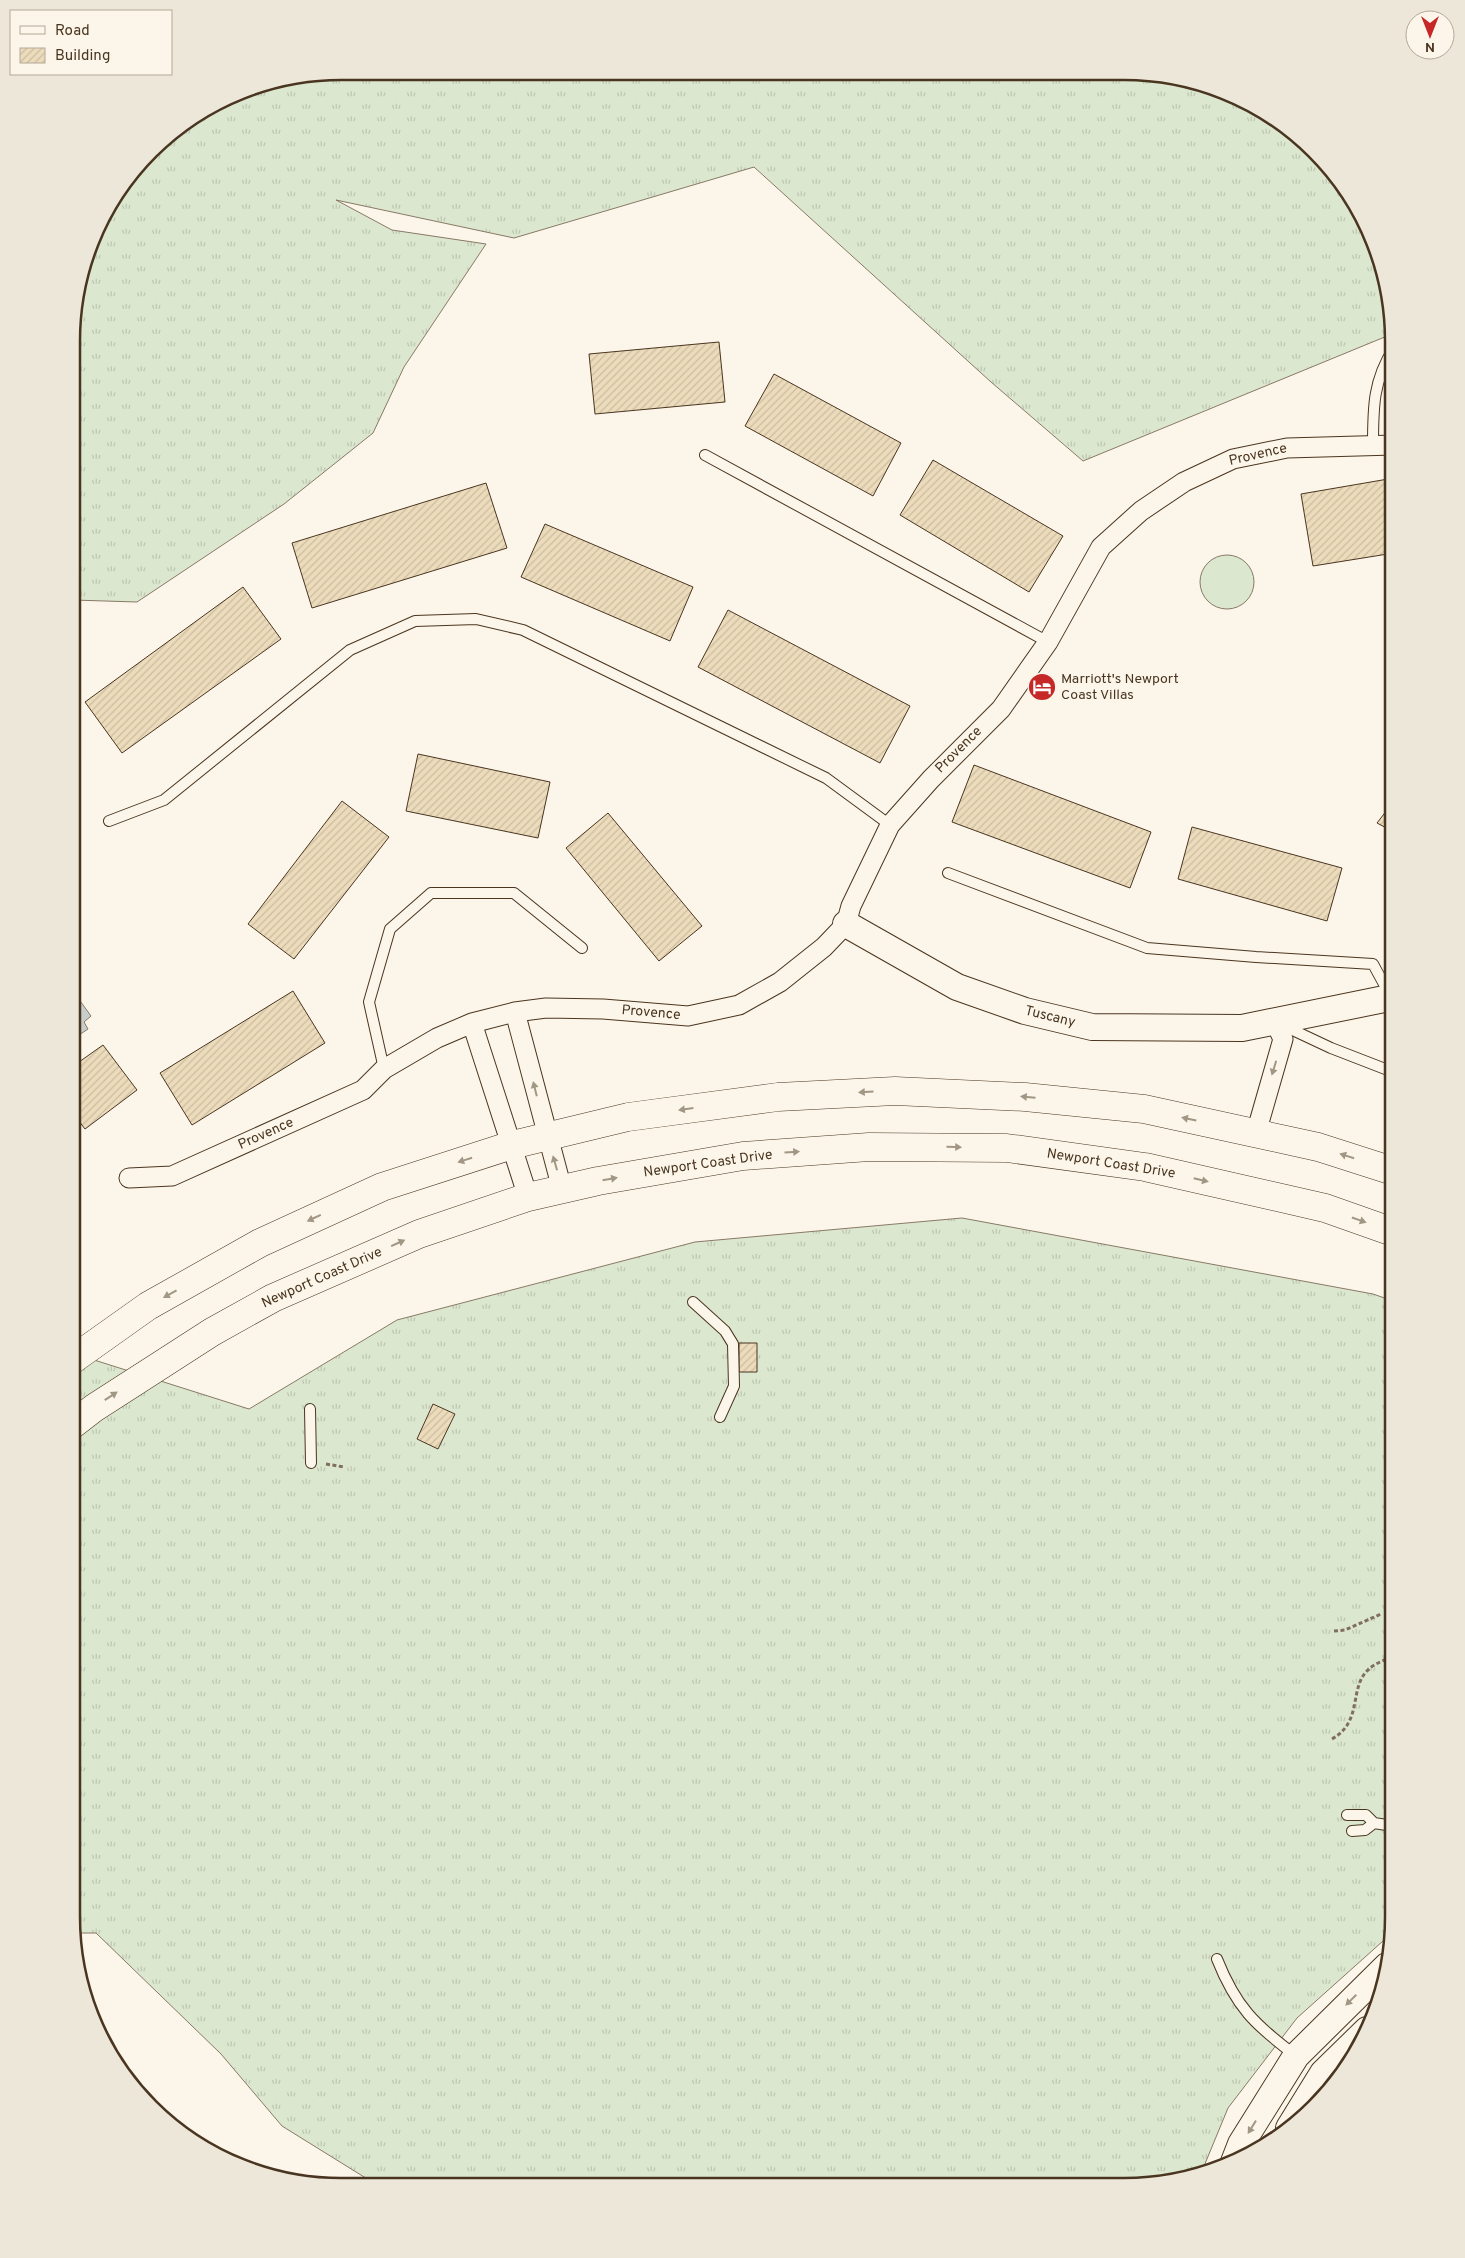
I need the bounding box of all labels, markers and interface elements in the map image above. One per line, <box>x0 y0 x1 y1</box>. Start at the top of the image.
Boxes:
legend <box>10 10 172 75</box>
north arrow <box>1405 10 1455 60</box>
text: Road <box>55 22 90 41</box>
text: N <box>1425 38 1435 55</box>
text: Building <box>55 47 110 66</box>
street label: Provence <box>1227 440 1289 470</box>
place label: Marriott's Newport Coast Villas <box>1061 671 1179 704</box>
hotel icon: Marriott's Newport Coast Villas <box>1027 672 1057 702</box>
street label: Provence <box>932 723 986 777</box>
street label: Provence <box>621 1002 681 1024</box>
street label: Tuscany <box>1023 1003 1077 1031</box>
one-way arrow <box>1270 1060 1278 1075</box>
one-way arrow <box>531 1082 539 1097</box>
one-way arrow <box>858 1089 874 1097</box>
one-way arrow <box>1020 1093 1036 1101</box>
one-way arrow <box>678 1105 694 1113</box>
street label: Provence <box>236 1114 296 1154</box>
one-way arrow <box>1182 1115 1197 1123</box>
one-way arrow <box>946 1144 962 1152</box>
street label: Newport Coast Drive <box>1045 1145 1177 1183</box>
street label: Newport Coast Drive <box>642 1147 774 1181</box>
one-way arrow <box>784 1148 800 1156</box>
one-way arrow <box>1339 1152 1354 1160</box>
one-way arrow <box>550 1155 558 1170</box>
one-way arrow <box>458 1156 473 1164</box>
one-way arrow <box>602 1175 618 1183</box>
one-way arrow <box>1194 1176 1209 1184</box>
one-way arrow <box>307 1215 321 1223</box>
one-way arrow <box>1351 1217 1366 1224</box>
one-way arrow <box>391 1239 405 1247</box>
street label: Newport Coast Drive <box>259 1244 385 1312</box>
one-way arrow <box>164 1289 177 1298</box>
one-way arrow <box>105 1392 118 1401</box>
one-way arrow <box>1346 1993 1358 2005</box>
one-way arrow <box>1247 2120 1256 2133</box>

